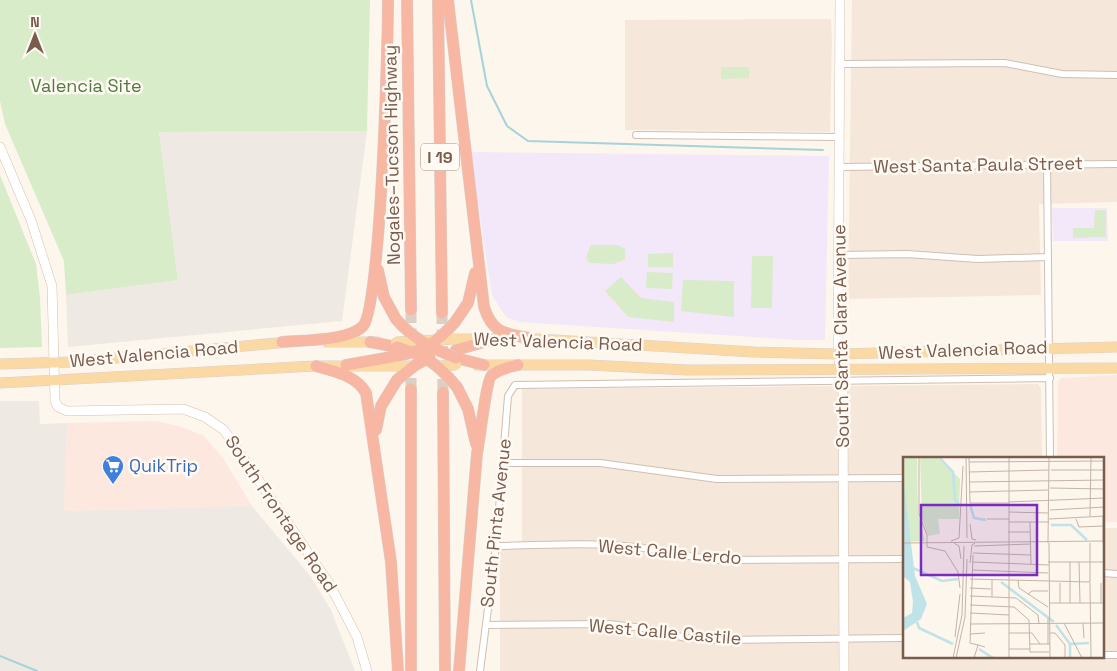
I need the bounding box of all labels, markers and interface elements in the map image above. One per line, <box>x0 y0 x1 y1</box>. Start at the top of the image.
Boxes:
north arrow <box>10 10 60 60</box>
text: N <box>30 13 40 31</box>
street label: Nogales–Tucson Highway <box>378 45 405 265</box>
park label: Valencia Site <box>30 74 142 97</box>
road number: I 19 <box>421 144 459 170</box>
street label: West Santa Paula Street <box>873 151 1083 178</box>
street label: South Santa Clara Avenue <box>827 224 854 448</box>
street label: West Valencia Road <box>473 327 643 356</box>
street label: West Valencia Road <box>69 335 239 372</box>
street label: West Valencia Road <box>878 335 1048 364</box>
street label: South Frontage Road <box>220 431 343 597</box>
street label: South Pinta Avenue <box>475 437 516 609</box>
supermarket icon: QuikTrip <box>101 454 125 485</box>
place label: QuikTrip <box>129 454 198 477</box>
inset map <box>903 457 1104 658</box>
street label: West Calle Lerdo <box>597 534 743 569</box>
street label: West Calle Castile <box>588 613 742 650</box>

